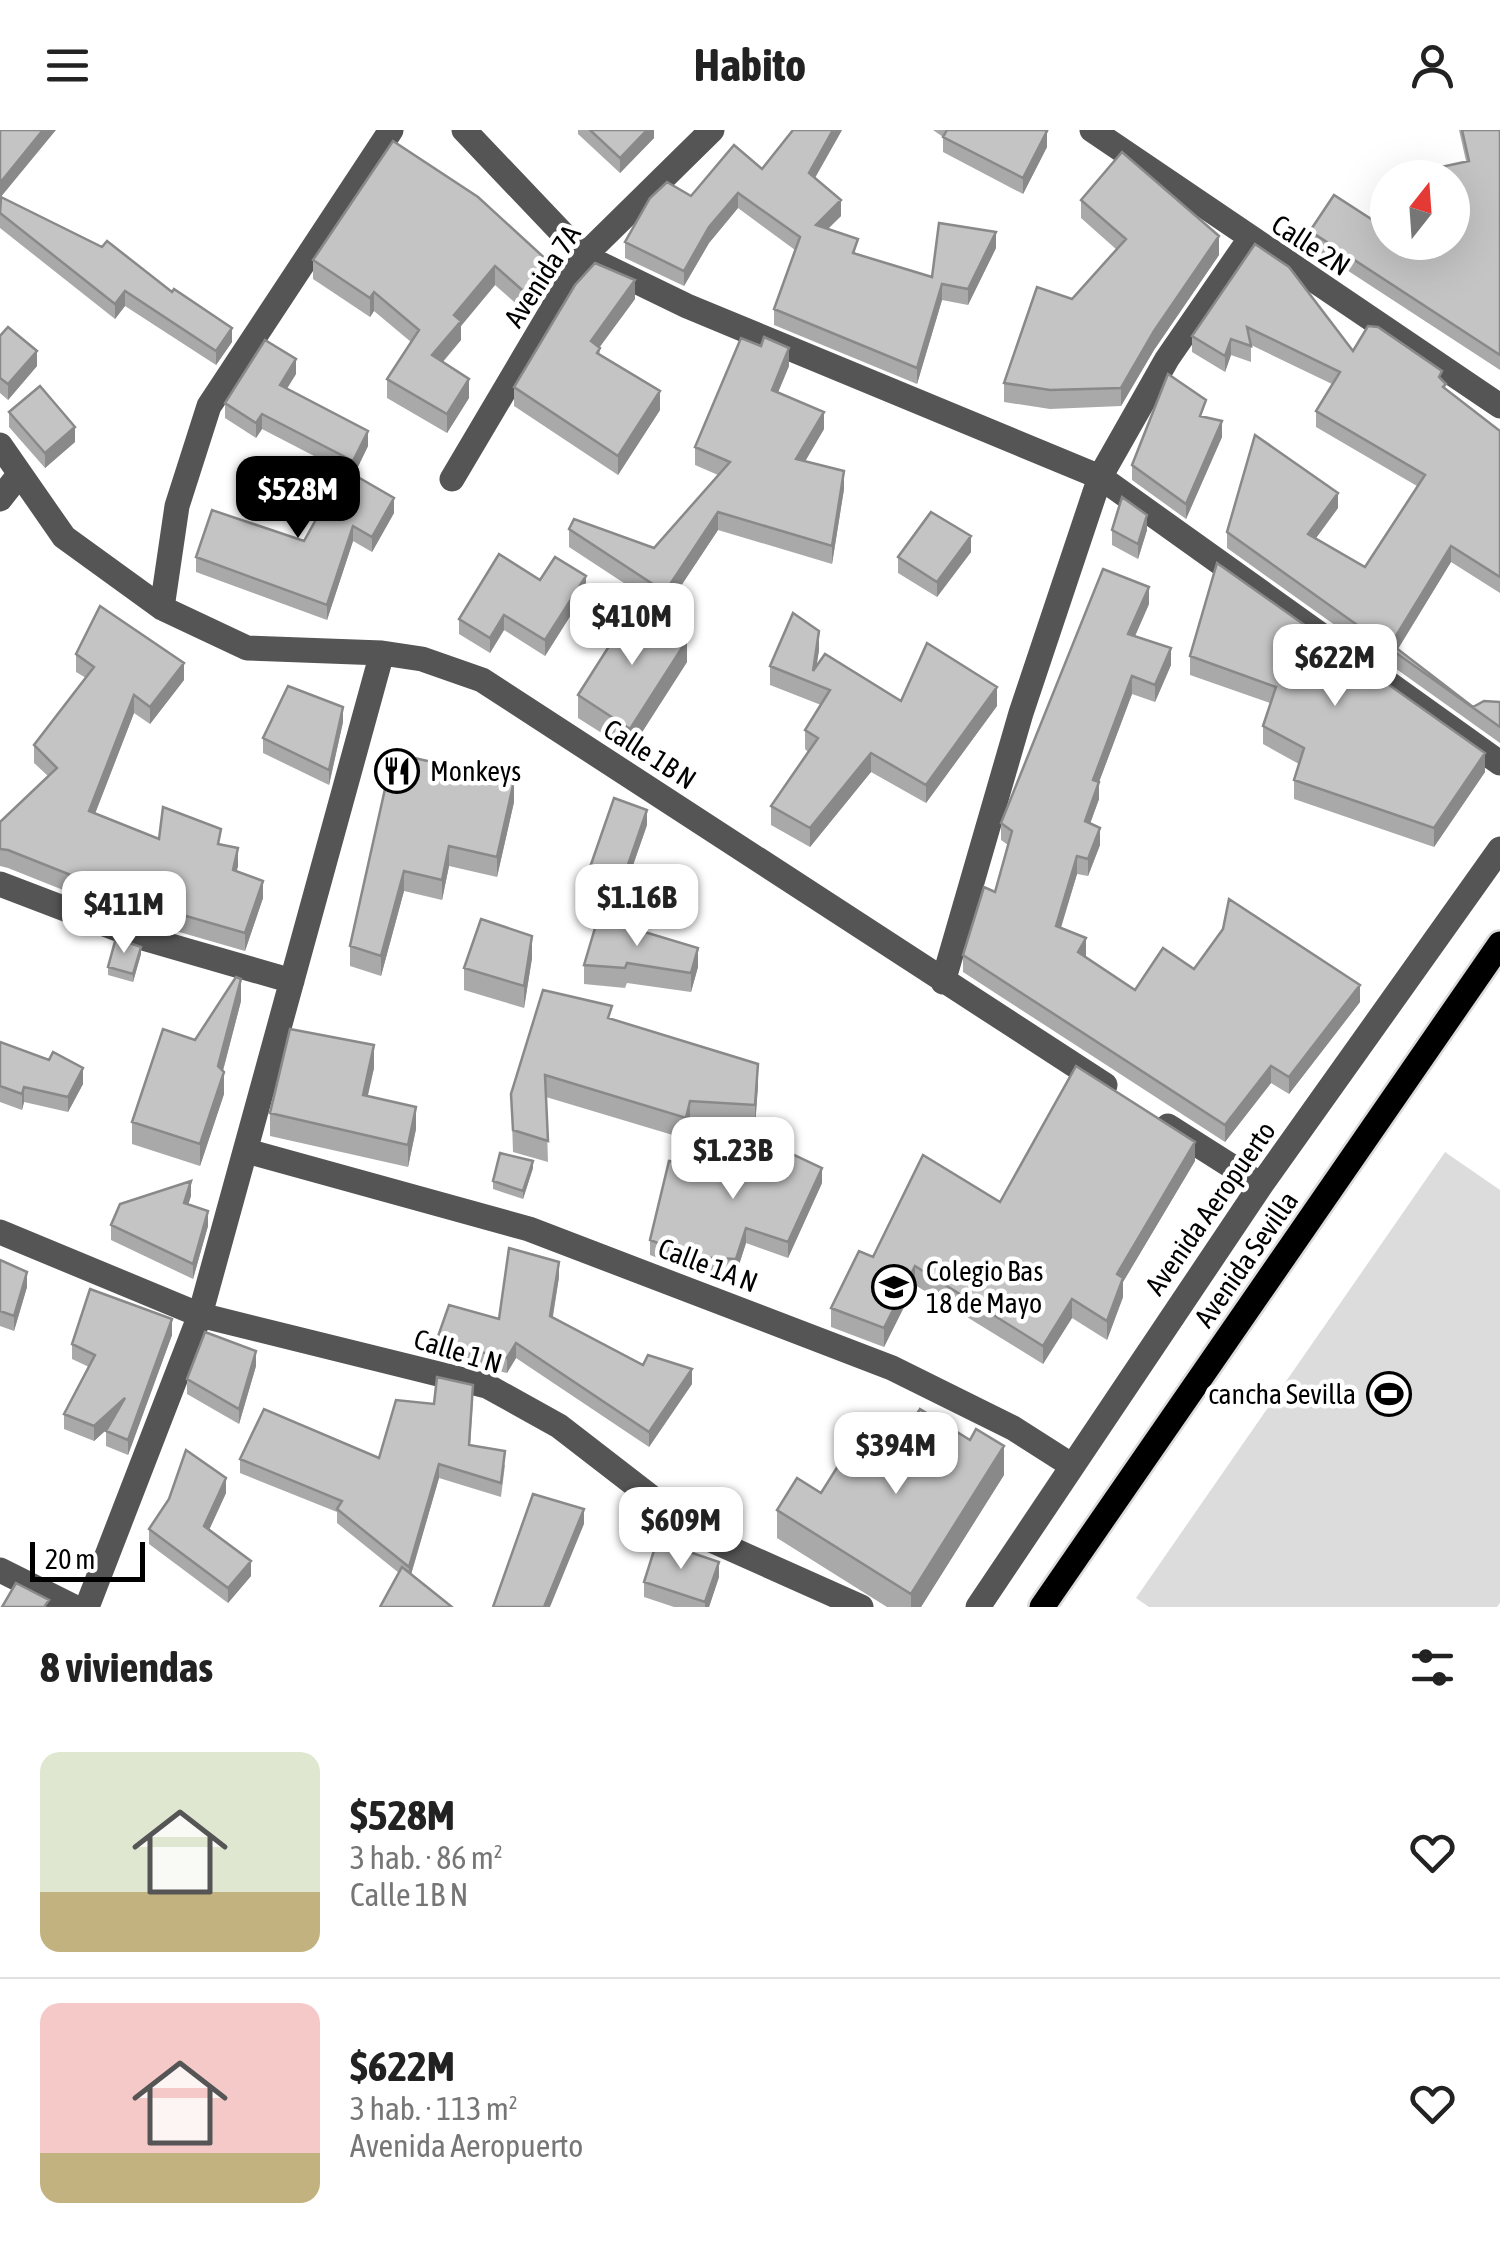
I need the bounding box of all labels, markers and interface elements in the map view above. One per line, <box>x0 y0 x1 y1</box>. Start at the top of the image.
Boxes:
icon: menu <box>40 38 95 93</box>
icon: person <box>1405 38 1460 93</box>
text: Habito <box>694 39 806 91</box>
north arrow <box>1370 160 1470 260</box>
map controls <box>1370 160 1470 260</box>
street label: Calle 2N <box>1266 208 1356 282</box>
street label: Avenida 7A <box>497 219 587 333</box>
pin: $528M <box>228 456 368 541</box>
text: $528M <box>258 470 338 507</box>
pin: $410M <box>562 583 702 668</box>
text: $410M <box>592 597 672 634</box>
pin: $622M <box>1265 624 1405 709</box>
text: $622M <box>1295 638 1375 675</box>
street label: Calle 1B N <box>598 712 702 796</box>
restaurant icon: Monkeys <box>374 748 420 794</box>
place label: Monkeys <box>430 755 521 787</box>
pin: $1.16B <box>556 864 718 949</box>
pin: $411M <box>54 871 194 956</box>
text: $1.16B <box>597 878 677 915</box>
text: $411M <box>84 885 164 922</box>
street label: Avenida Aeropuerto <box>1138 1115 1282 1301</box>
pin: $1.23B <box>652 1117 814 1202</box>
text: $1.23B <box>693 1131 773 1168</box>
street label: Avenida Sevilla <box>1188 1185 1304 1333</box>
street label: Calle 1A N <box>654 1231 762 1299</box>
place label: Colegio Bas 18 de Mayo <box>926 1255 1043 1319</box>
school or university icon: Colegio Bas 18 de Mayo <box>871 1264 917 1310</box>
street label: Calle 1 N <box>410 1323 506 1379</box>
sports icon: cancha Sevilla <box>1366 1371 1412 1417</box>
place label: cancha Sevilla <box>1208 1378 1356 1410</box>
pin: $394M <box>826 1412 966 1497</box>
text: $394M <box>856 1426 936 1463</box>
pin: $609M <box>611 1487 751 1572</box>
text: $609M <box>641 1501 721 1538</box>
scale bar <box>30 1537 145 1582</box>
text: 20 m <box>45 1543 95 1575</box>
icon: filters <box>1405 1640 1460 1695</box>
text: 8 viviendas <box>40 1643 213 1691</box>
text: $528M <box>350 1791 455 1839</box>
icon: home <box>120 1792 240 1912</box>
icon: heart <box>1405 1825 1460 1880</box>
text: 3 hab. · 86 m² <box>350 1839 503 1876</box>
text: Calle 1B N <box>350 1876 468 1913</box>
text: $622M <box>350 2042 455 2090</box>
icon: home <box>120 2043 240 2163</box>
icon: heart <box>1405 2076 1460 2131</box>
text: 3 hab. · 113 m² <box>350 2090 518 2127</box>
text: Avenida Aeropuerto <box>350 2127 583 2164</box>

